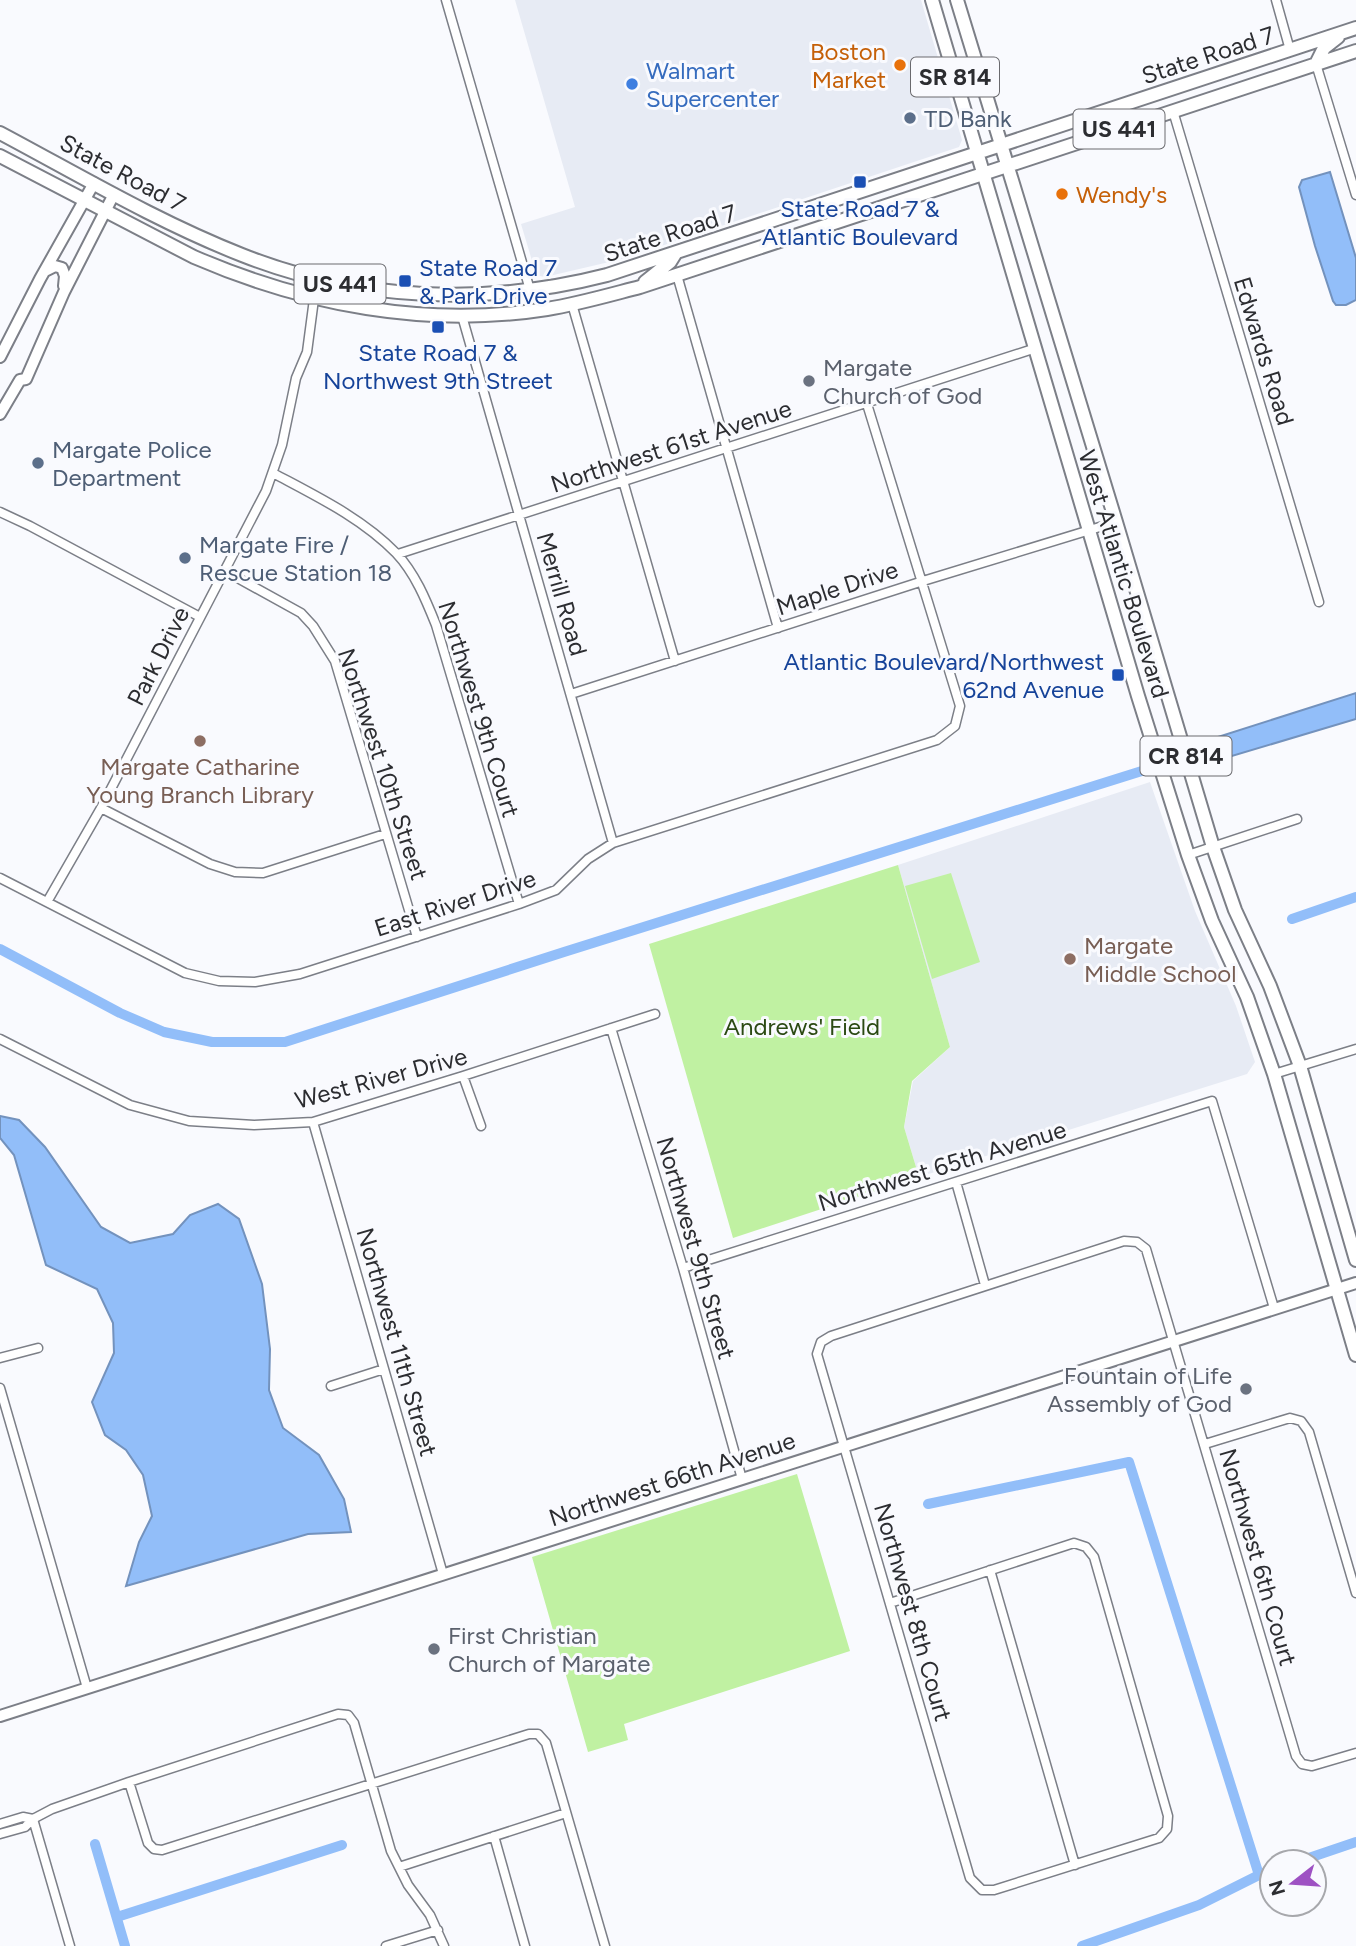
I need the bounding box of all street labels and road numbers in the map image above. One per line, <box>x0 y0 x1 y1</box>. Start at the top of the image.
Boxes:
street label: State Road 7 <box>1138 20 1278 90</box>
road number: SR 814 <box>911 58 999 96</box>
road number: US 441 <box>1074 110 1164 148</box>
street label: State Road 7 <box>55 128 191 218</box>
street label: State Road 7 <box>600 198 740 268</box>
road number: US 441 <box>294 264 386 304</box>
street label: Edwards Road <box>1228 273 1300 429</box>
street label: Northwest 61st Avenue <box>547 393 795 499</box>
street label: West Atlantic Boulevard <box>1072 446 1176 702</box>
street label: Merrill Road <box>531 529 593 659</box>
street label: Maple Drive <box>772 555 902 621</box>
street label: Northwest 9th Court <box>432 597 526 821</box>
street label: Park Drive <box>121 602 195 710</box>
street label: Northwest 10th Street <box>332 645 434 883</box>
road number: CR 814 <box>1140 736 1232 776</box>
street label: East River Drive <box>371 863 539 943</box>
street label: West River Drive <box>292 1041 470 1115</box>
street label: Northwest 65th Avenue <box>815 1114 1069 1218</box>
street label: Northwest 9th Street <box>650 1134 742 1362</box>
street label: Northwest 11th Street <box>351 1225 443 1459</box>
street label: Northwest 66th Avenue <box>545 1425 799 1533</box>
street label: Northwest 6th Court <box>1213 1445 1303 1669</box>
street label: Northwest 8th Court <box>868 1500 958 1724</box>

